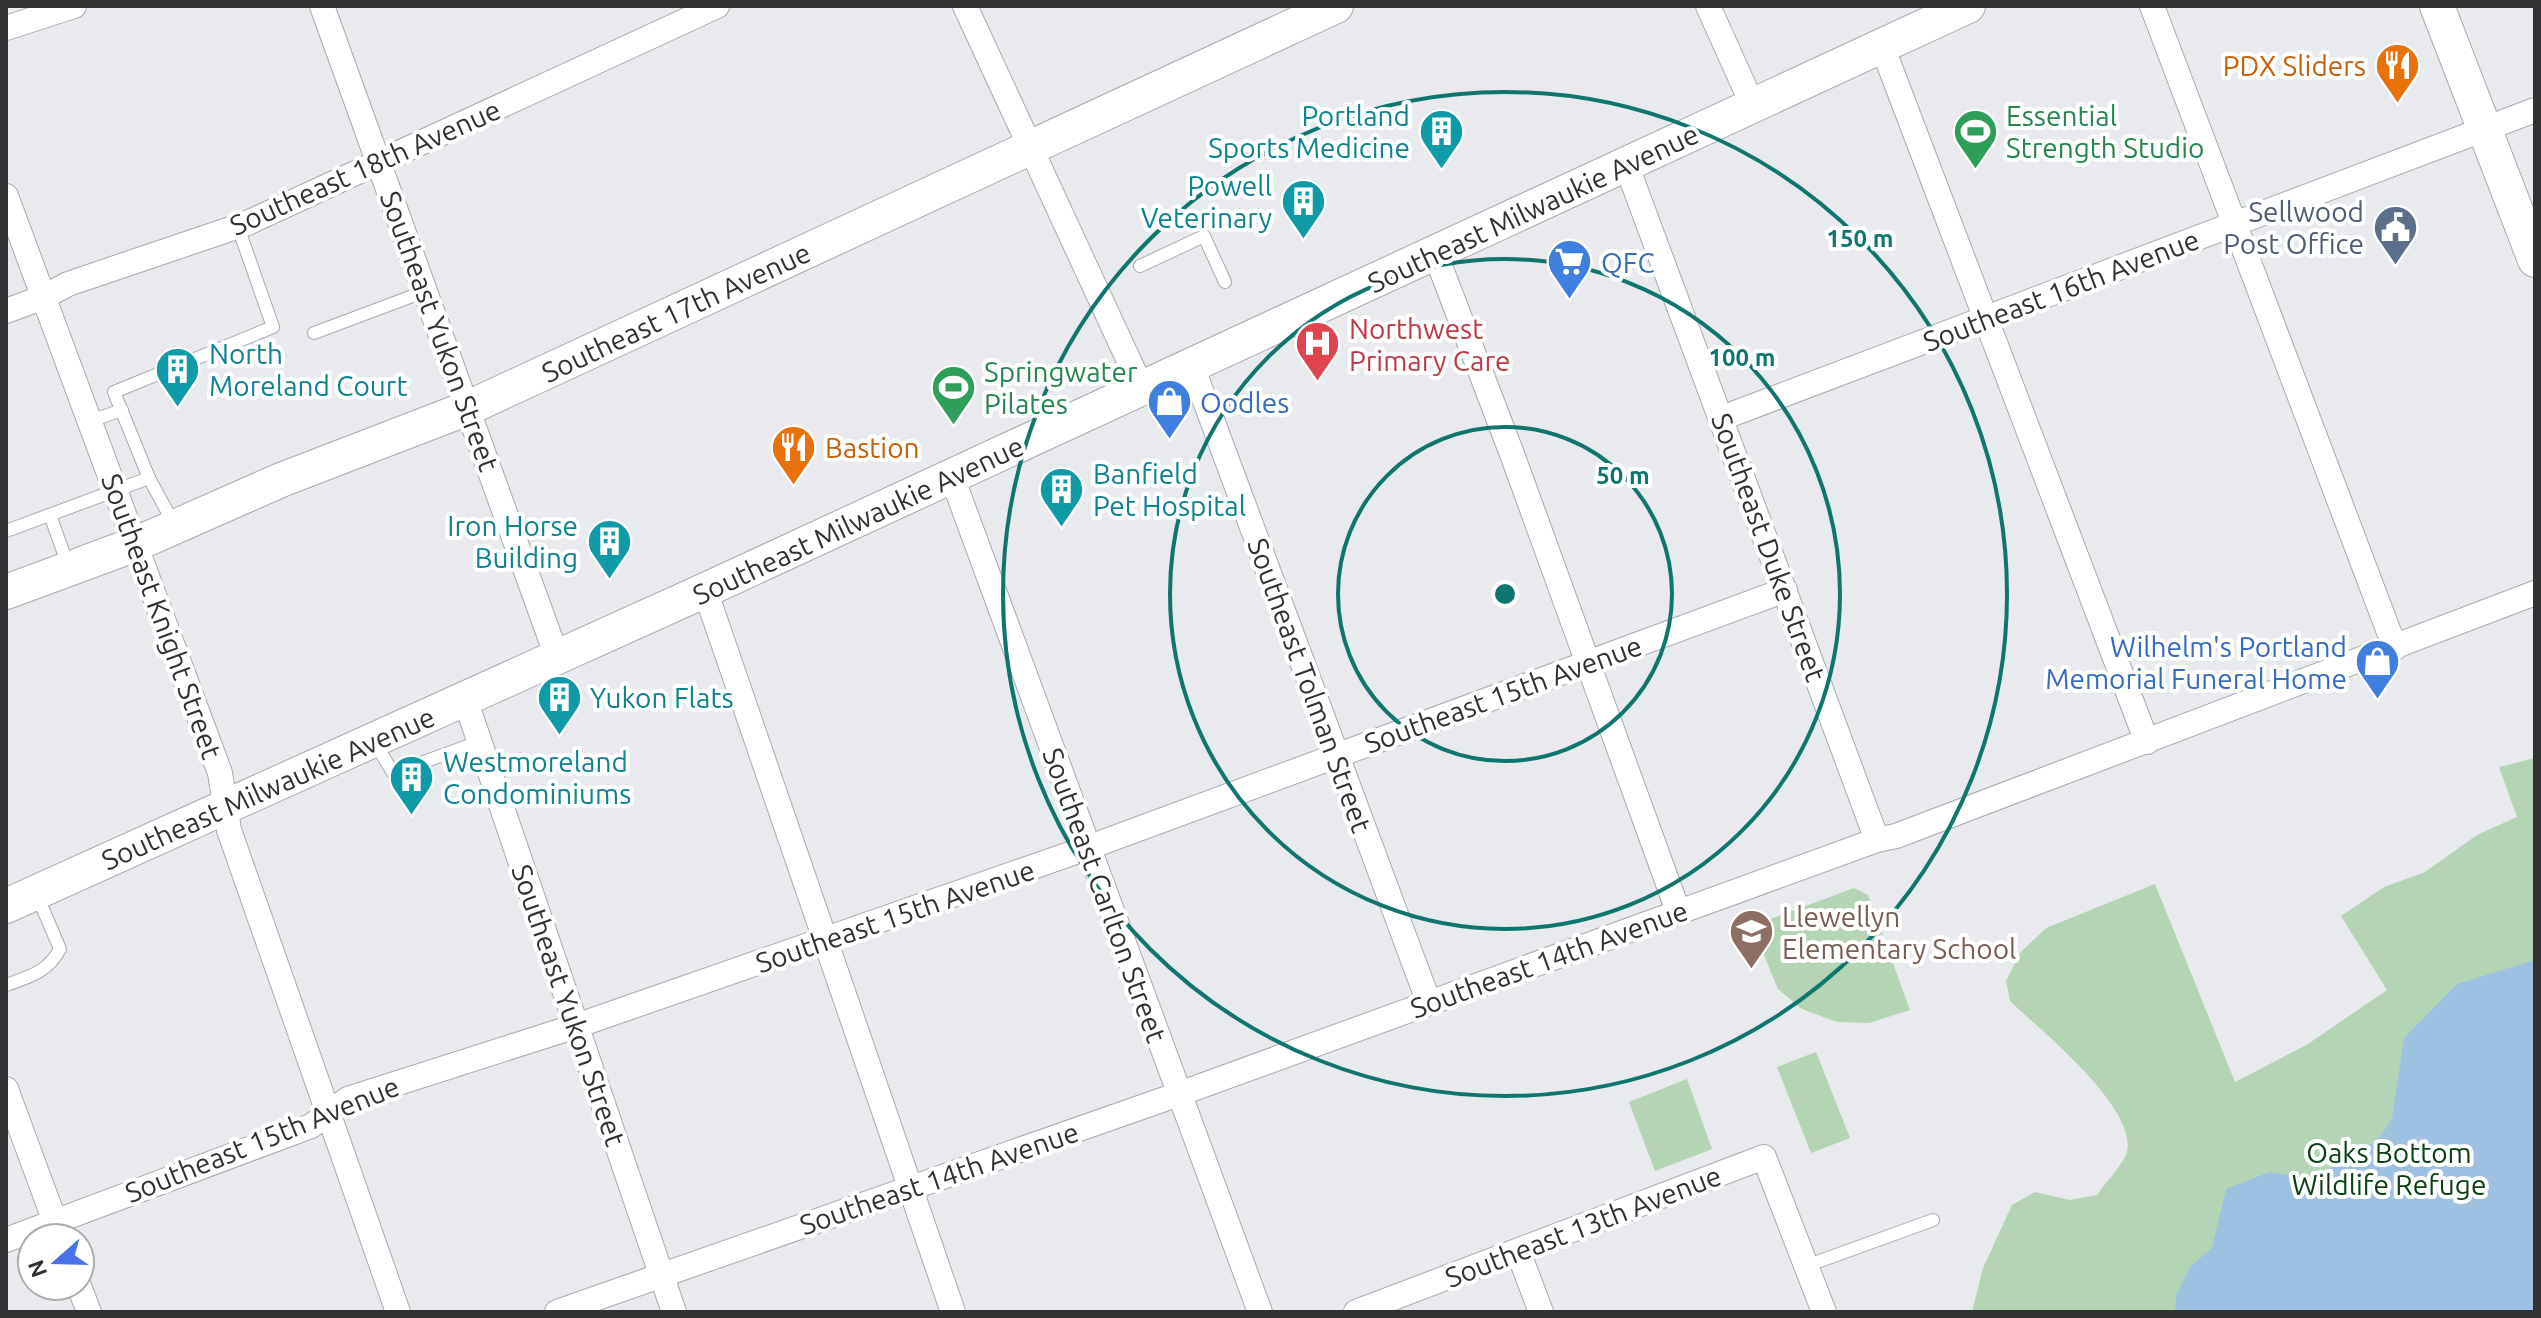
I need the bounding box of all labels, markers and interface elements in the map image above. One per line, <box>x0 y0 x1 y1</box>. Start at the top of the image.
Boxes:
restaurant icon: PDX Sliders <box>2373 41 2421 104</box>
place label: PDX Sliders <box>2223 50 2366 81</box>
street label: Southeast 18th Avenue <box>225 93 505 241</box>
place label: Portland Sports Medicine <box>1208 100 1410 163</box>
place label: Essential Strength Studio <box>2006 100 2204 163</box>
building icon: Portland Sports Medicine <box>1417 107 1465 170</box>
sports icon: Essential Strength Studio <box>1951 107 1999 170</box>
street label: Southeast Milwaukie Avenue <box>1363 118 1703 298</box>
place label: Powell Veterinary <box>1141 170 1272 233</box>
building icon: Powell Veterinary <box>1279 177 1327 240</box>
street label: Southeast Yukon Street <box>375 187 505 475</box>
place label: Sellwood Post Office <box>2223 196 2364 259</box>
public building icon: Sellwood Post Office <box>2371 203 2419 266</box>
street label: Southeast 16th Avenue <box>1919 223 2203 357</box>
text: 150 m <box>1827 225 1893 252</box>
street label: Southeast 17th Avenue <box>537 236 815 388</box>
supermarket icon: QFC <box>1546 238 1594 301</box>
place label: QFC <box>1601 247 1655 278</box>
place label: Northwest Primary Care <box>1349 313 1510 376</box>
hospital icon: Northwest Primary Care <box>1294 320 1342 383</box>
place label: North Moreland Court <box>209 338 407 401</box>
text: 100 m <box>1709 344 1775 371</box>
building icon: North Moreland Court <box>154 345 202 408</box>
place label: Springwater Pilates <box>984 356 1138 419</box>
sports icon: Springwater Pilates <box>929 363 977 426</box>
shop icon: Oodles <box>1145 378 1193 441</box>
place label: Oodles <box>1200 387 1289 418</box>
street label: Southeast Duke Street <box>1706 409 1832 685</box>
restaurant icon: Bastion <box>770 423 818 486</box>
street label: Southeast Milwaukie Avenue <box>688 430 1028 610</box>
place label: Bastion <box>825 432 920 463</box>
place label: Banfield Pet Hospital <box>1093 458 1246 521</box>
text: 50 m <box>1596 462 1650 489</box>
building icon: Banfield Pet Hospital <box>1038 465 1086 528</box>
street label: Southeast Knight Street <box>96 469 228 763</box>
place label: Iron Horse Building <box>447 510 578 573</box>
building icon: Iron Horse Building <box>585 517 633 580</box>
street label: Southeast Tolman Street <box>1242 534 1378 836</box>
centre of rings <box>1491 580 1519 608</box>
street label: Southeast 15th Avenue <box>1360 629 1646 759</box>
place label: Wilhelm's Portland Memorial Funeral Home <box>2045 631 2347 694</box>
shop icon: Wilhelm's Portland Memorial Funeral Home <box>2354 638 2402 701</box>
building icon: Yukon Flats <box>535 673 583 736</box>
place label: Yukon Flats <box>590 682 734 713</box>
street label: Southeast Milwaukie Avenue <box>97 700 439 876</box>
street label: Southeast Carlton Street <box>1037 744 1173 1046</box>
place label: Westmoreland Condominiums <box>443 746 631 809</box>
building icon: Westmoreland Condominiums <box>388 753 436 816</box>
street label: Southeast 15th Avenue <box>752 854 1038 978</box>
street label: Southeast Yukon Street <box>506 860 632 1150</box>
street label: Southeast 14th Avenue <box>1406 894 1692 1024</box>
place label: Llewellyn Elementary School <box>1782 901 2016 964</box>
school or university icon: Llewellyn Elementary School <box>1727 908 1775 971</box>
street label: Southeast 15th Avenue <box>120 1070 404 1208</box>
street label: Southeast 14th Avenue <box>796 1116 1082 1240</box>
park label: Oaks Bottom Wildlife Refuge <box>2292 1137 2486 1200</box>
street label: Southeast 13th Avenue <box>1441 1159 1725 1293</box>
north arrow <box>16 1222 96 1302</box>
text: N <box>22 1257 51 1281</box>

